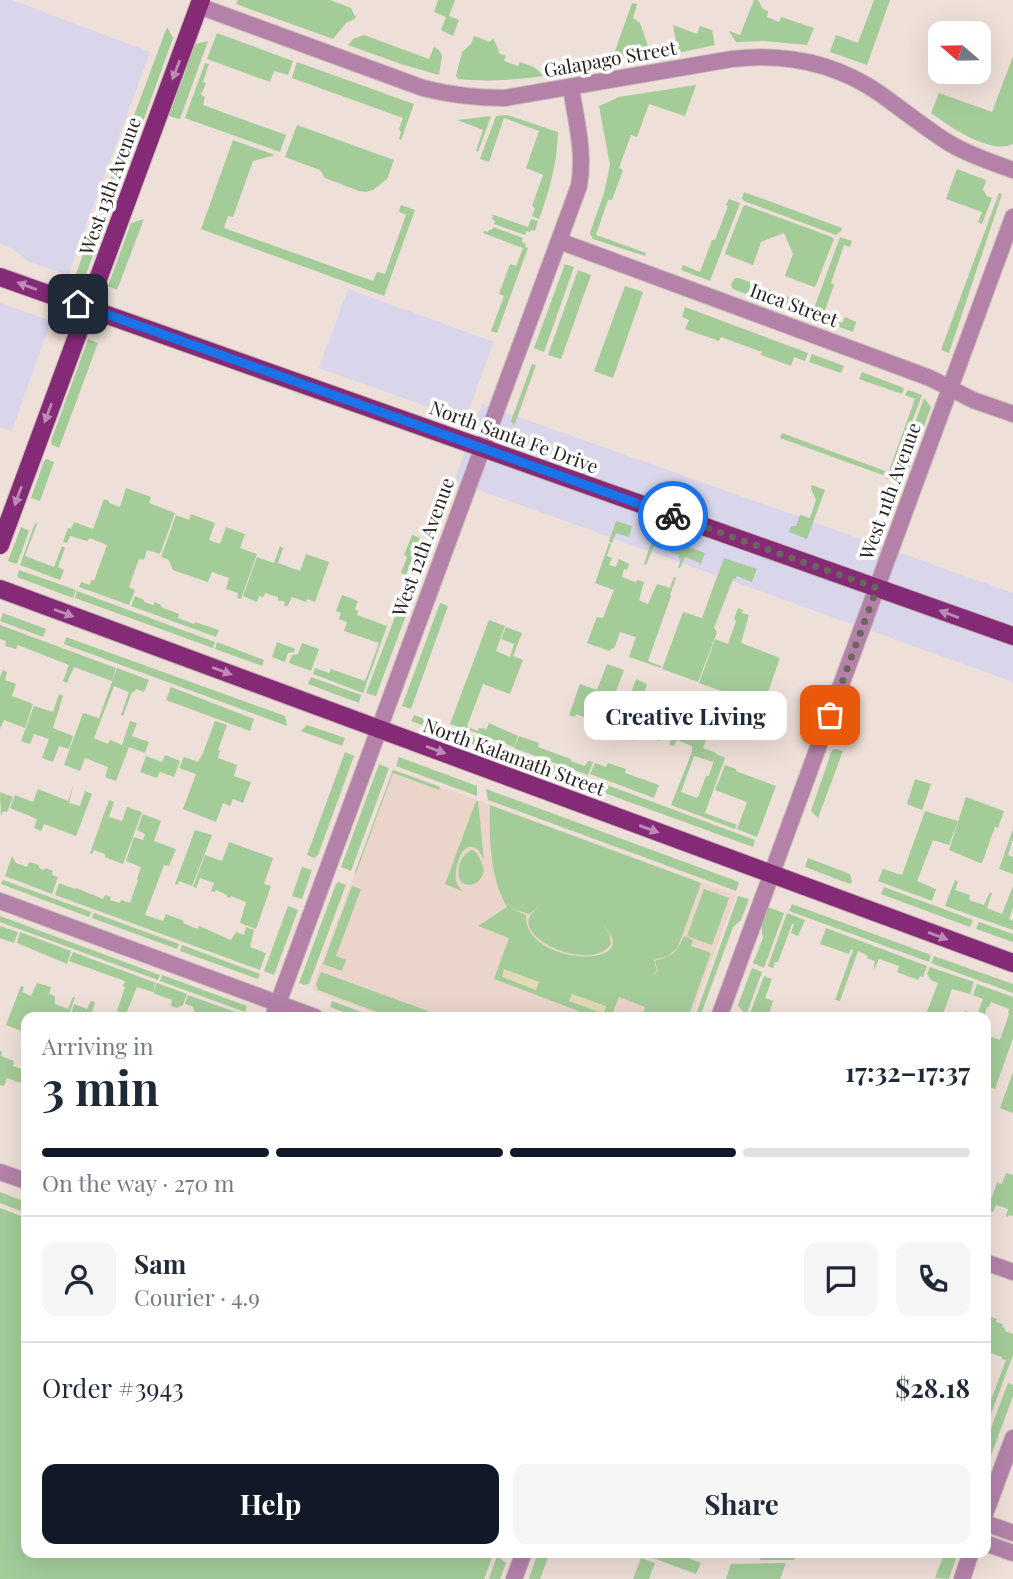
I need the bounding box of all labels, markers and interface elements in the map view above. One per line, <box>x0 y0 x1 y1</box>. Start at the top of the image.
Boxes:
north arrow <box>928 21 990 84</box>
map controls <box>928 21 991 84</box>
street label: Galapago Street <box>542 34 678 82</box>
one-way arrow <box>170 59 181 80</box>
street label: West 13th Avenue <box>72 113 146 259</box>
pin <box>48 274 108 334</box>
street label: Inca Street <box>747 276 842 332</box>
one-way arrow <box>17 280 38 291</box>
icon: home <box>59 285 97 323</box>
street label: North Santa Fe Drive <box>426 393 602 479</box>
one-way arrow <box>43 402 54 423</box>
street label: West 11th Avenue <box>852 419 926 564</box>
street label: West 12th Avenue <box>385 474 459 621</box>
courier <box>638 481 708 551</box>
one-way arrow <box>12 486 23 507</box>
icon: bike <box>654 497 692 535</box>
one-way arrow <box>54 608 75 619</box>
one-way arrow <box>938 608 959 619</box>
one-way arrow <box>212 666 233 677</box>
pin <box>800 685 860 745</box>
callout: Creative Living <box>585 690 788 740</box>
icon: bag <box>811 696 849 734</box>
text: Creative Living <box>605 700 766 731</box>
street label: North Kalamath Street <box>420 711 609 801</box>
one-way arrow <box>425 745 446 756</box>
one-way arrow <box>639 824 660 835</box>
one-way arrow <box>928 931 949 942</box>
text: Arriving in <box>42 1030 154 1061</box>
text: 17:32–17:37 <box>845 1054 970 1089</box>
text: 3 min <box>42 1056 159 1118</box>
text: On the way · 270 m <box>42 1167 234 1198</box>
button: person <box>42 1242 116 1316</box>
button: chat <box>804 1242 878 1316</box>
button: phone <box>896 1242 970 1316</box>
text: Sam <box>134 1246 186 1281</box>
text: Courier · 4.9 <box>134 1281 260 1312</box>
text: Order #3943 <box>42 1370 184 1405</box>
text: $28.18 <box>895 1370 970 1405</box>
button: Help <box>42 1464 499 1544</box>
button: Share <box>513 1464 970 1544</box>

